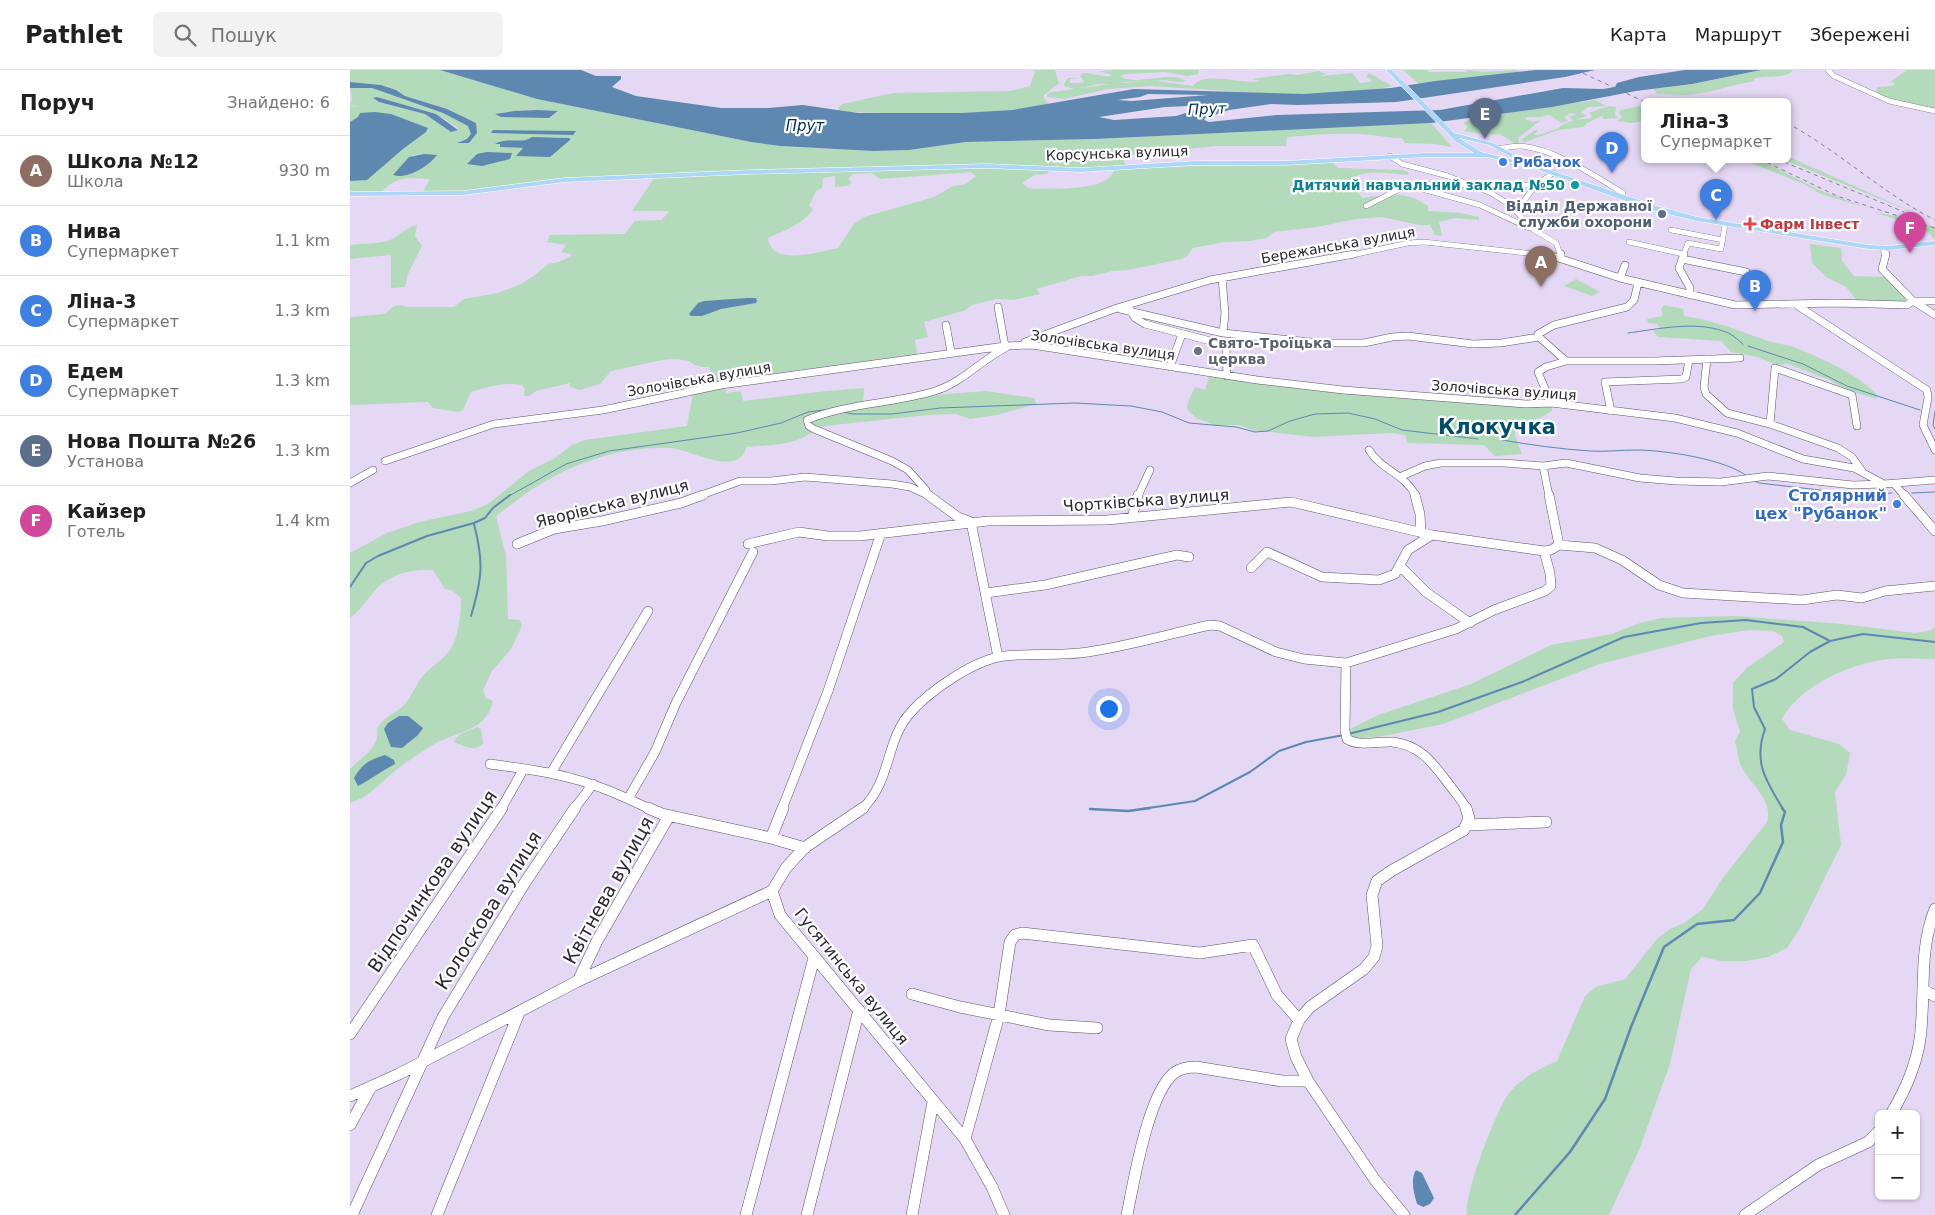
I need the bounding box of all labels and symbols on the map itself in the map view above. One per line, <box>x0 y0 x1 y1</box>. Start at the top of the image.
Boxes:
pin: E <box>1469 98 1501 139</box>
water label: Прут <box>1187 99 1228 119</box>
water label: Прут <box>786 117 825 135</box>
pin: D <box>1596 132 1628 173</box>
street label: Корсунська вулиця <box>1046 143 1188 163</box>
place label: Рибачок <box>1513 154 1582 170</box>
marker: Рибачок <box>1497 156 1509 168</box>
place label: Дитячий навчальний заклад №50 <box>1292 177 1565 193</box>
marker: Дитячий навчальний заклад №50 <box>1569 179 1581 191</box>
pin: C <box>1700 179 1732 220</box>
place label: Відділ Державної служби охорони <box>1506 198 1652 230</box>
marker: Відділ Державної служби охорони <box>1656 208 1668 220</box>
pin: F <box>1894 212 1926 253</box>
place label: Фарм Інвест <box>1760 216 1860 232</box>
marker: Фарм Інвест <box>1744 218 1756 230</box>
street label: Бережанська вулиця <box>1260 224 1416 266</box>
pin: A <box>1525 246 1557 287</box>
pin: B <box>1739 270 1771 311</box>
street label: Золочівська вулиця <box>1030 327 1176 363</box>
place label: Свято-Троїцька церква <box>1208 335 1332 367</box>
marker: Свято-Троїцька церква <box>1192 345 1204 357</box>
street label: Золочівська вулиця <box>626 358 772 400</box>
street label: Золочівська вулиця <box>1431 377 1577 403</box>
district label: Клокучка <box>1438 415 1556 439</box>
street label: Яворівська вулиця <box>534 475 691 532</box>
street label: Чортківська вулиця <box>1062 485 1230 516</box>
place label: Столярний цех "Рубанок" <box>1755 486 1887 523</box>
marker: Столярний цех "Рубанок" <box>1891 498 1903 510</box>
your location <box>1096 696 1122 722</box>
street label: Відпочинкова вулиця <box>363 786 501 976</box>
street label: Квітнева вулиця <box>558 812 658 968</box>
street label: Колоскова вулиця <box>430 827 546 993</box>
street label: Гусятинська вулиця <box>791 904 913 1049</box>

